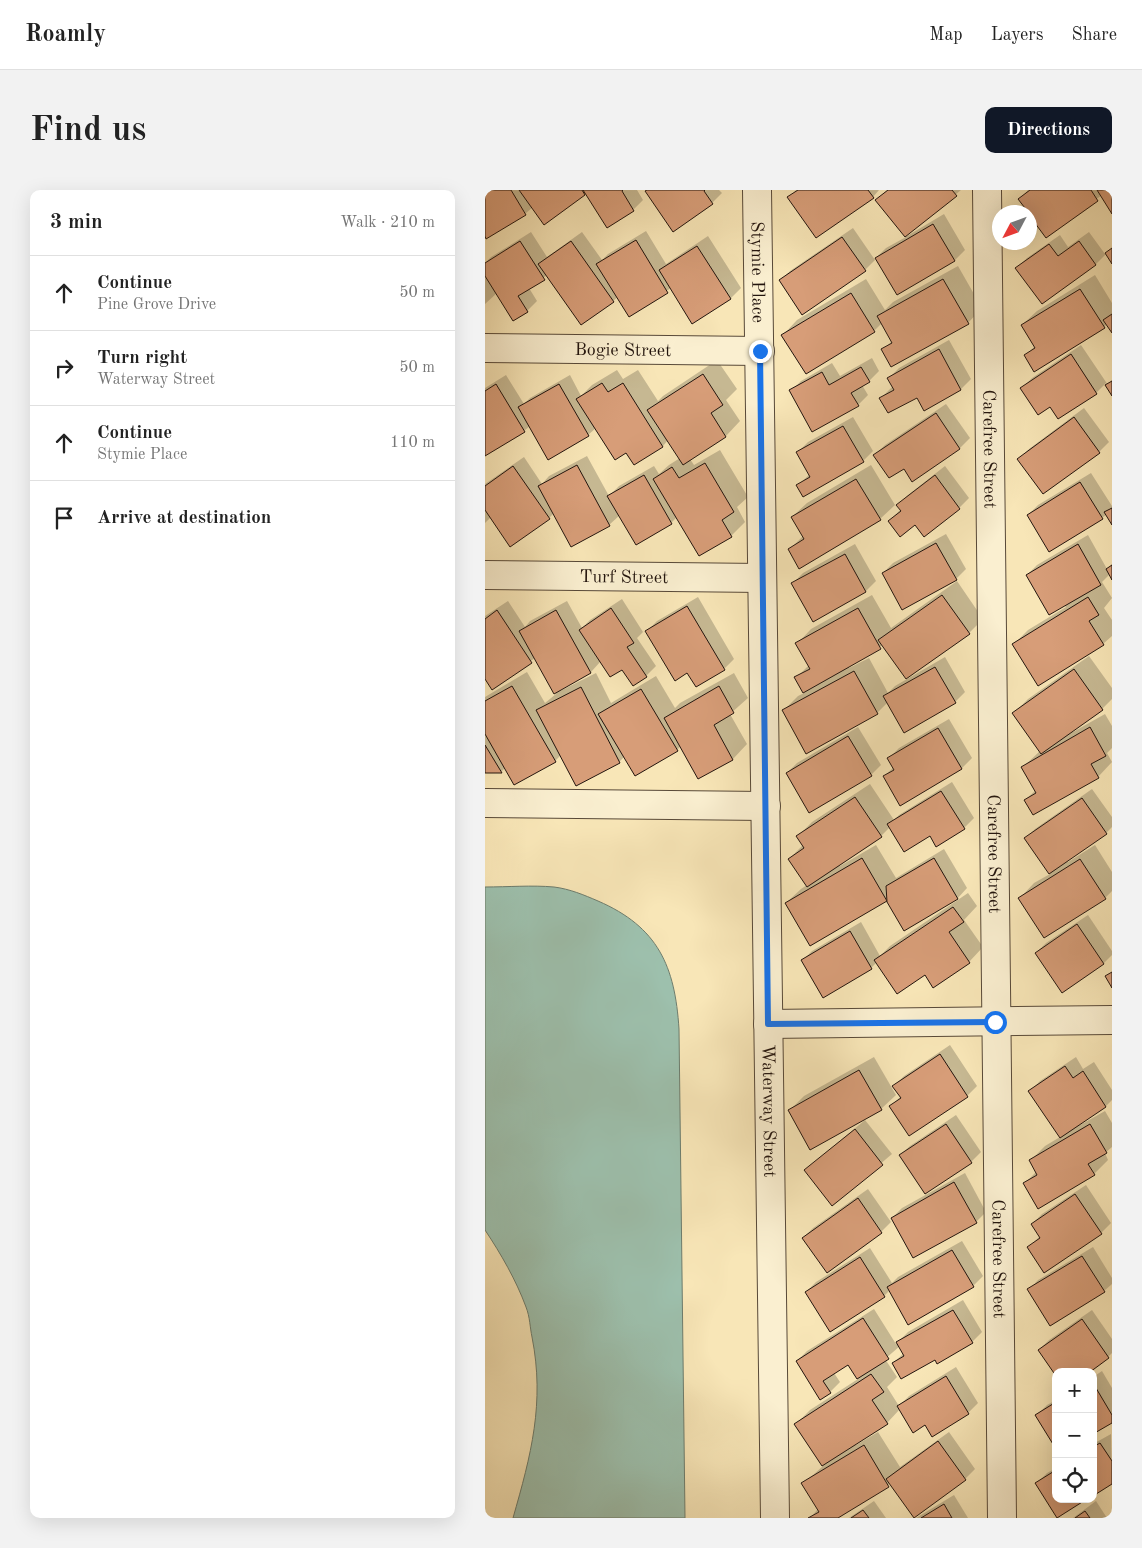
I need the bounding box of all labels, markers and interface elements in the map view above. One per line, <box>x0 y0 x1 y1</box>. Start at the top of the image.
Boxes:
text: Roamly <box>25 23 106 47</box>
text: Map <box>929 26 963 44</box>
text: Layers <box>991 26 1043 44</box>
text: Share <box>1071 26 1117 44</box>
button: Directions <box>985 107 1112 153</box>
text: Find us <box>30 113 146 148</box>
north arrow <box>992 205 1037 250</box>
text: 3 min <box>50 212 103 233</box>
text: Walk · 210 m <box>340 215 435 231</box>
street label: Stymie Place <box>747 221 767 323</box>
text: Continue <box>97 274 172 293</box>
icon: ahead <box>50 279 78 307</box>
text: 50 m <box>399 285 435 301</box>
text: Pine Grove Drive <box>97 297 216 313</box>
route end <box>749 340 772 363</box>
street label: Bogie Street <box>574 341 672 360</box>
text: Turn right <box>97 349 187 368</box>
icon: right <box>50 354 78 382</box>
text: 50 m <box>399 360 435 376</box>
text: Waterway Street <box>97 372 215 388</box>
street label: Carefree Street <box>979 389 999 509</box>
text: Continue <box>97 424 172 443</box>
icon: ahead <box>50 429 78 457</box>
text: 110 m <box>390 435 435 451</box>
text: Stymie Place <box>97 447 187 463</box>
icon: arrive <box>50 504 78 532</box>
text: Arrive at destination <box>97 509 271 528</box>
street label: Turf Street <box>580 568 668 587</box>
street label: Carefree Street <box>984 794 1003 914</box>
route start <box>984 1011 1007 1034</box>
street label: Waterway Street <box>759 1044 778 1178</box>
street label: Carefree Street <box>988 1199 1008 1319</box>
map controls <box>1052 1368 1097 1503</box>
button: + <box>1052 1368 1097 1413</box>
button: − <box>1052 1413 1097 1458</box>
button: locate <box>1052 1458 1097 1503</box>

